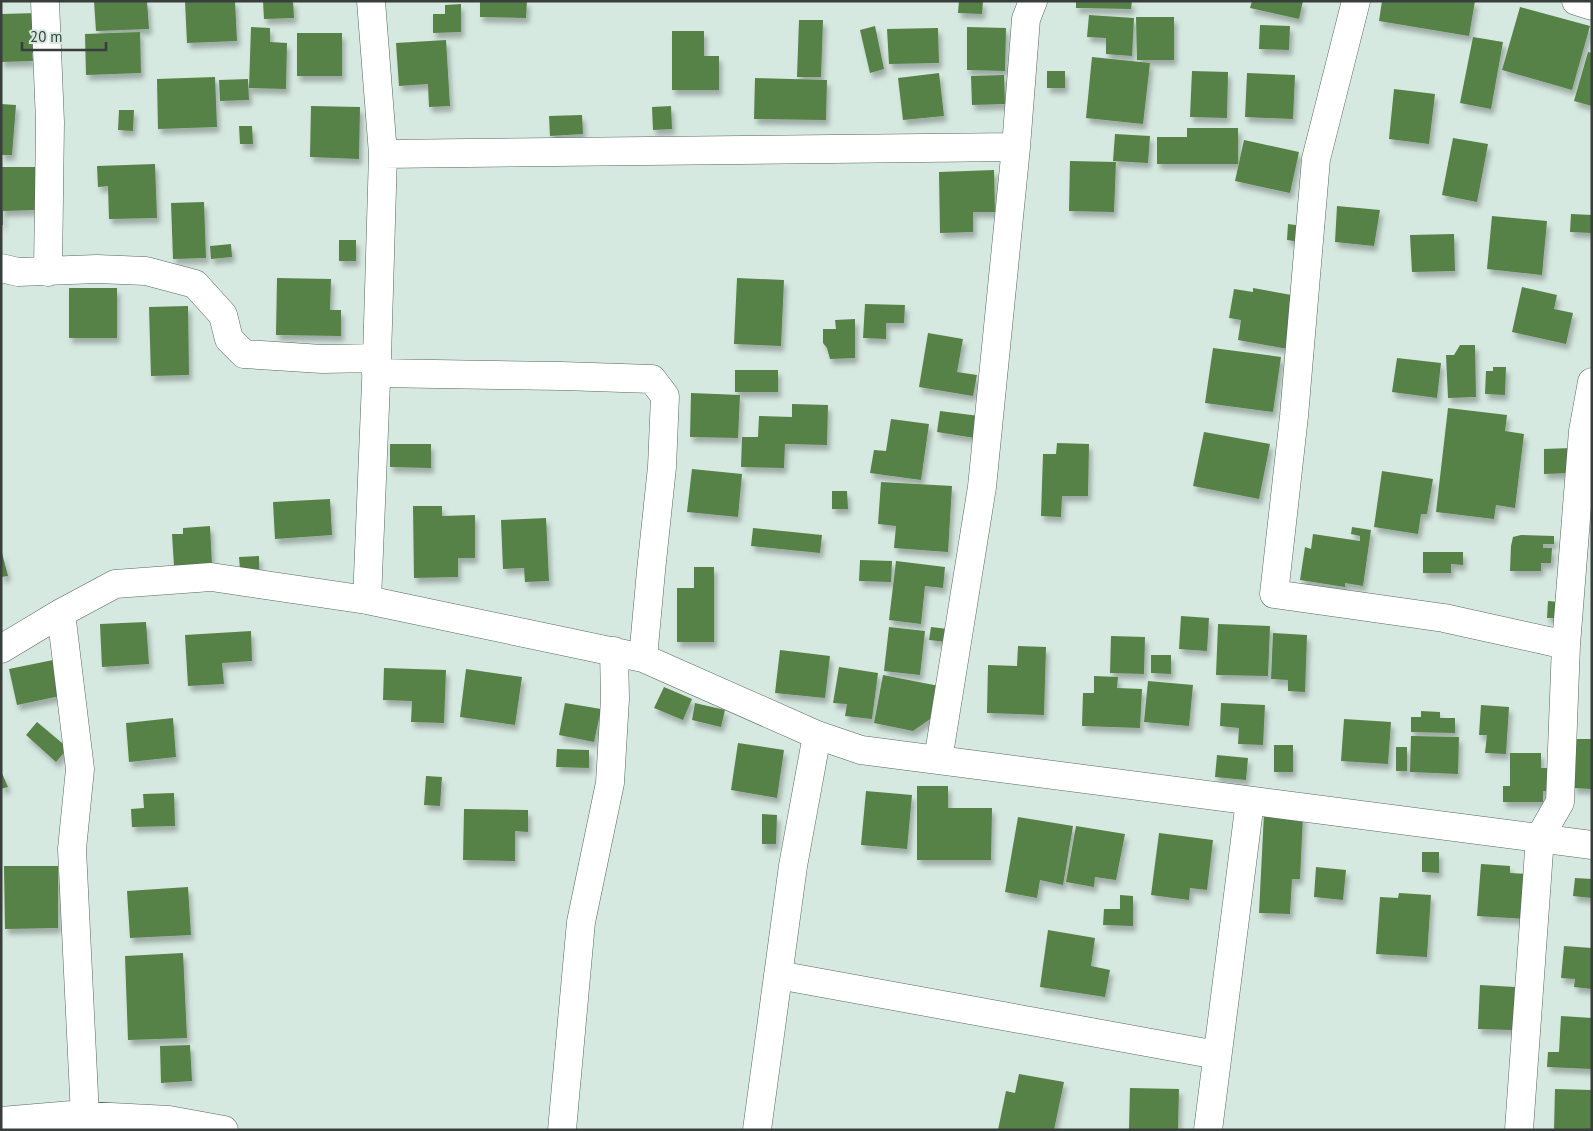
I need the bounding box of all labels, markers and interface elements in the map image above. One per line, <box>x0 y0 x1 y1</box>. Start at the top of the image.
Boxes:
scale bar <box>22 20 106 52</box>
text: 20 m <box>30 27 63 46</box>

